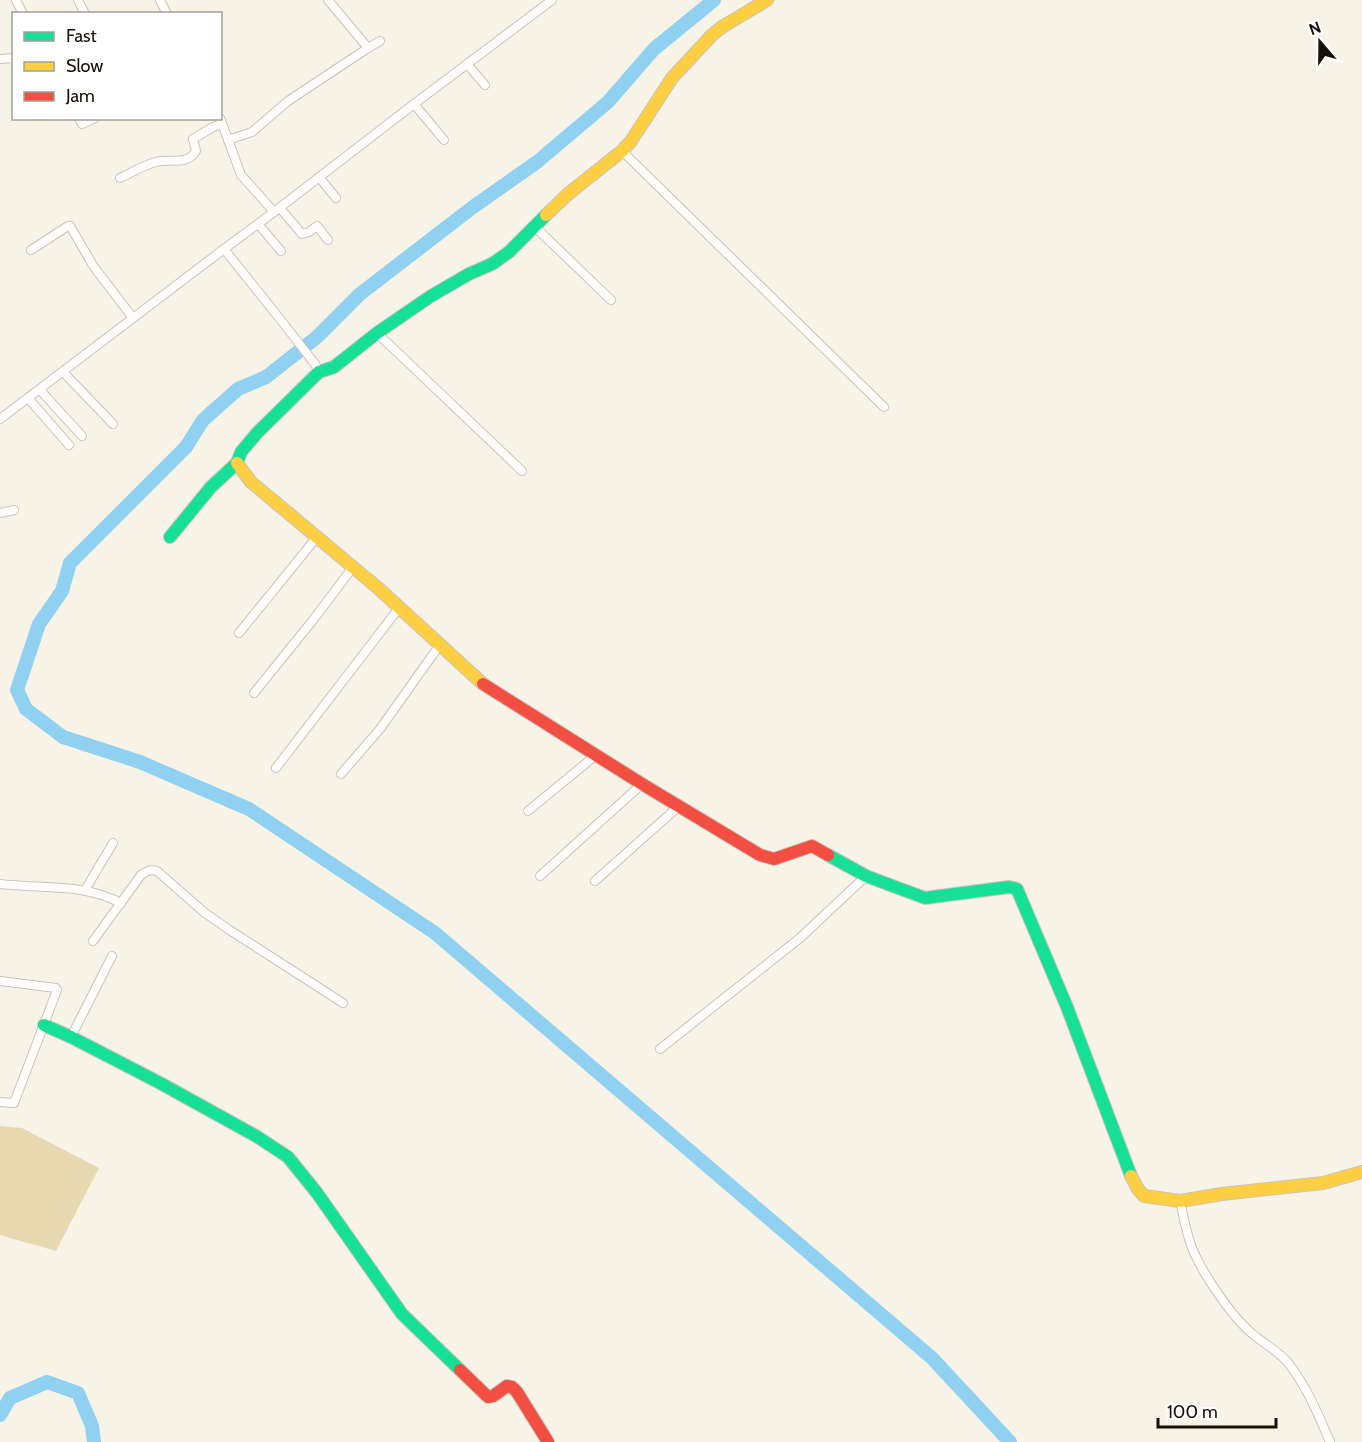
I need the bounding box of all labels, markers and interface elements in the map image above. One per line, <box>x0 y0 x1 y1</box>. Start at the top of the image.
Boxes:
legend <box>12 12 222 120</box>
north arrow <box>1290 12 1350 72</box>
text: N <box>1306 18 1324 39</box>
text: Fast <box>66 25 97 47</box>
text: Slow <box>66 55 103 77</box>
text: Jam <box>65 85 95 107</box>
scale bar <box>1158 1391 1276 1429</box>
text: 100 m <box>1167 1401 1218 1423</box>

